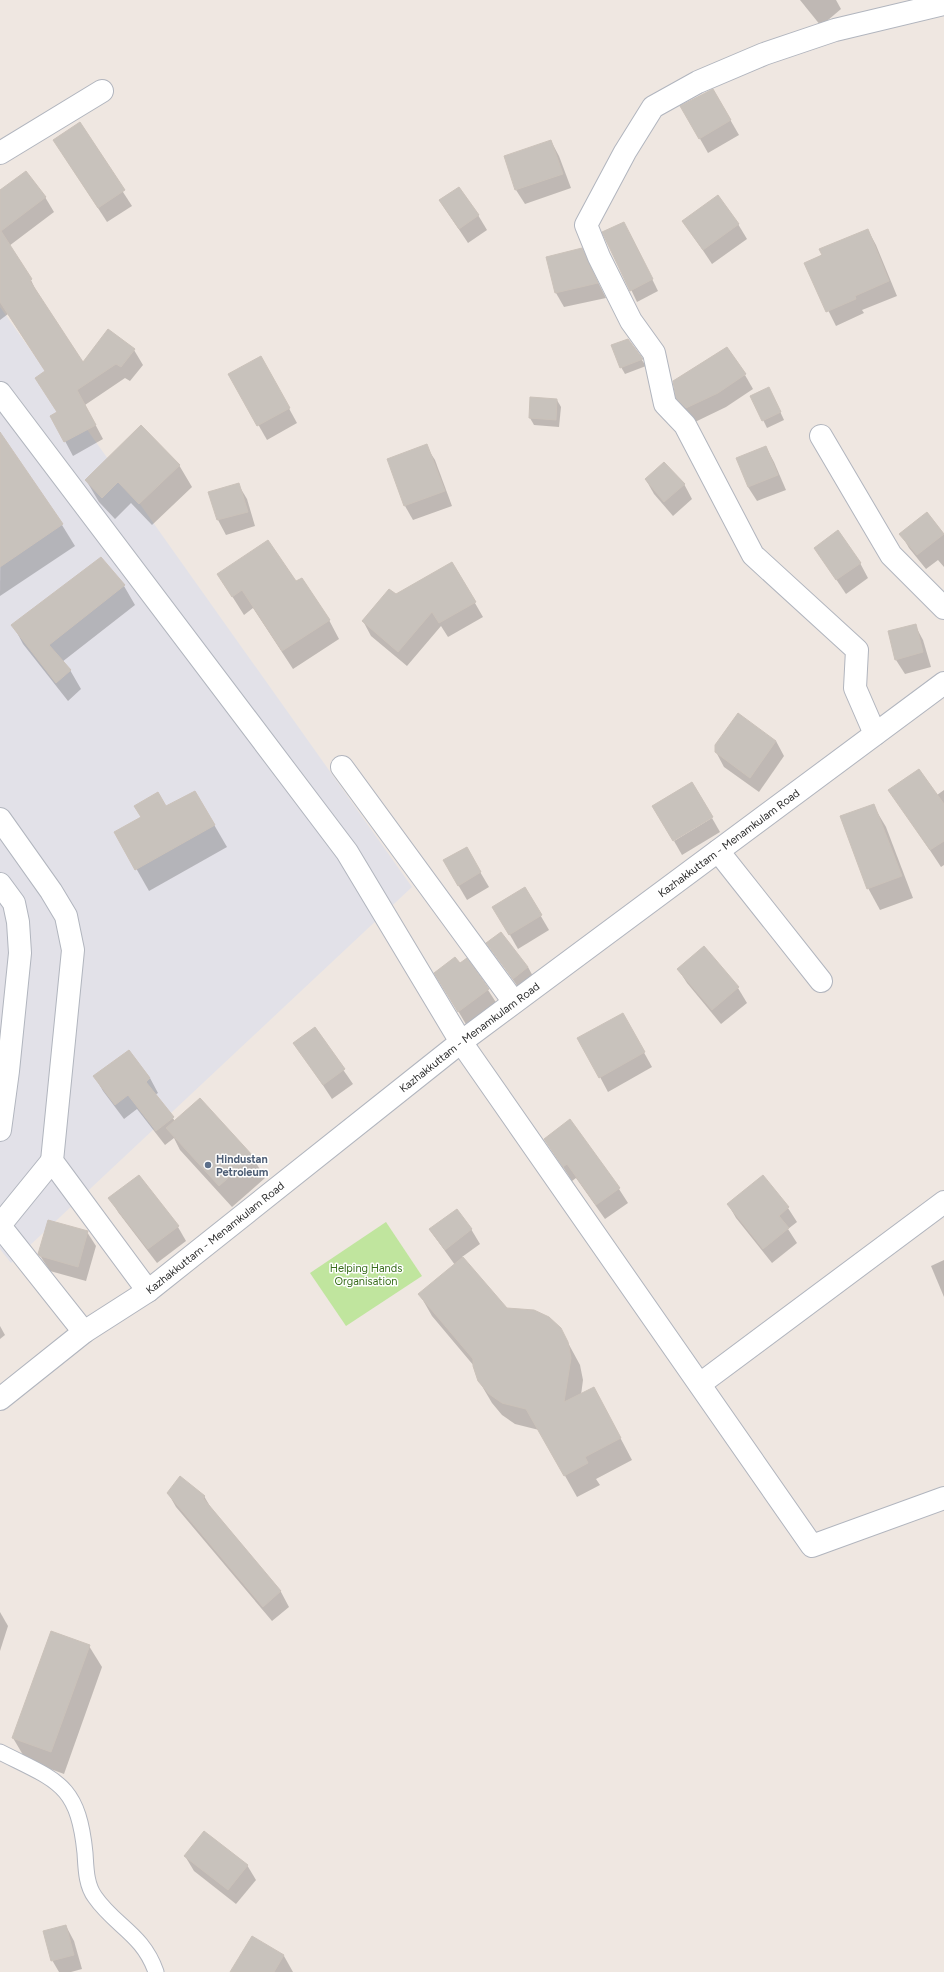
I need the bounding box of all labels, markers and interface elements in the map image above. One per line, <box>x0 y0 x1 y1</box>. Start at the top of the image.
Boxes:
street label: Kazhakkuttam - Menamkulam Road <box>655 786 802 900</box>
street label: Kazhakkuttam - Menamkulam Road <box>397 979 542 1095</box>
place label: Hindustan Petroleum <box>216 1153 269 1179</box>
marker: Hindustan Petroleum <box>203 1160 213 1170</box>
street label: Kazhakkuttam - Menamkulam Road <box>143 1179 287 1297</box>
park label: Helping Hands Organisation <box>330 1262 402 1288</box>

